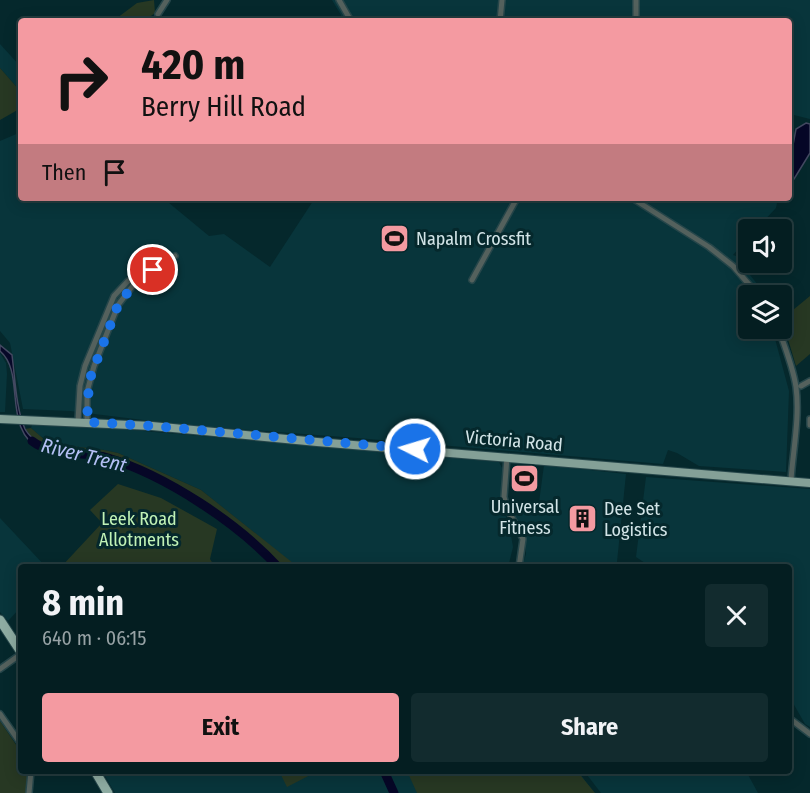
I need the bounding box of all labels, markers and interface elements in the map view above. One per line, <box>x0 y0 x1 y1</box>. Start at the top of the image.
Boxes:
text: 420 m <box>141 40 245 90</box>
icon: right <box>42 42 120 120</box>
text: Berry Hill Road <box>141 91 306 123</box>
icon: arrive <box>98 156 131 189</box>
text: Then <box>42 159 86 186</box>
map controls <box>738 219 792 339</box>
button: sound <box>738 219 792 273</box>
sports icon: Napalm Crossfit <box>379 223 411 255</box>
place label: Napalm Crossfit <box>416 228 531 250</box>
pin <box>127 244 178 295</box>
icon: arrive <box>136 253 169 286</box>
button: layers <box>738 285 792 339</box>
position arrow <box>383 417 447 481</box>
street label: Victoria Road <box>464 426 564 456</box>
water label: River Trent <box>39 433 130 477</box>
sports icon: Universal Fitness <box>509 462 541 494</box>
place label: Universal Fitness <box>491 496 559 539</box>
place label: Dee Set Logistics <box>604 498 668 541</box>
building icon: Dee Set Logistics <box>567 503 599 535</box>
park label: Leek Road Allotments <box>99 508 179 551</box>
text: 8 min <box>42 581 124 625</box>
button: close <box>705 584 768 647</box>
text: 640 m · 06:15 <box>42 626 146 650</box>
button: Exit <box>42 693 399 762</box>
button: Share <box>411 693 768 762</box>

